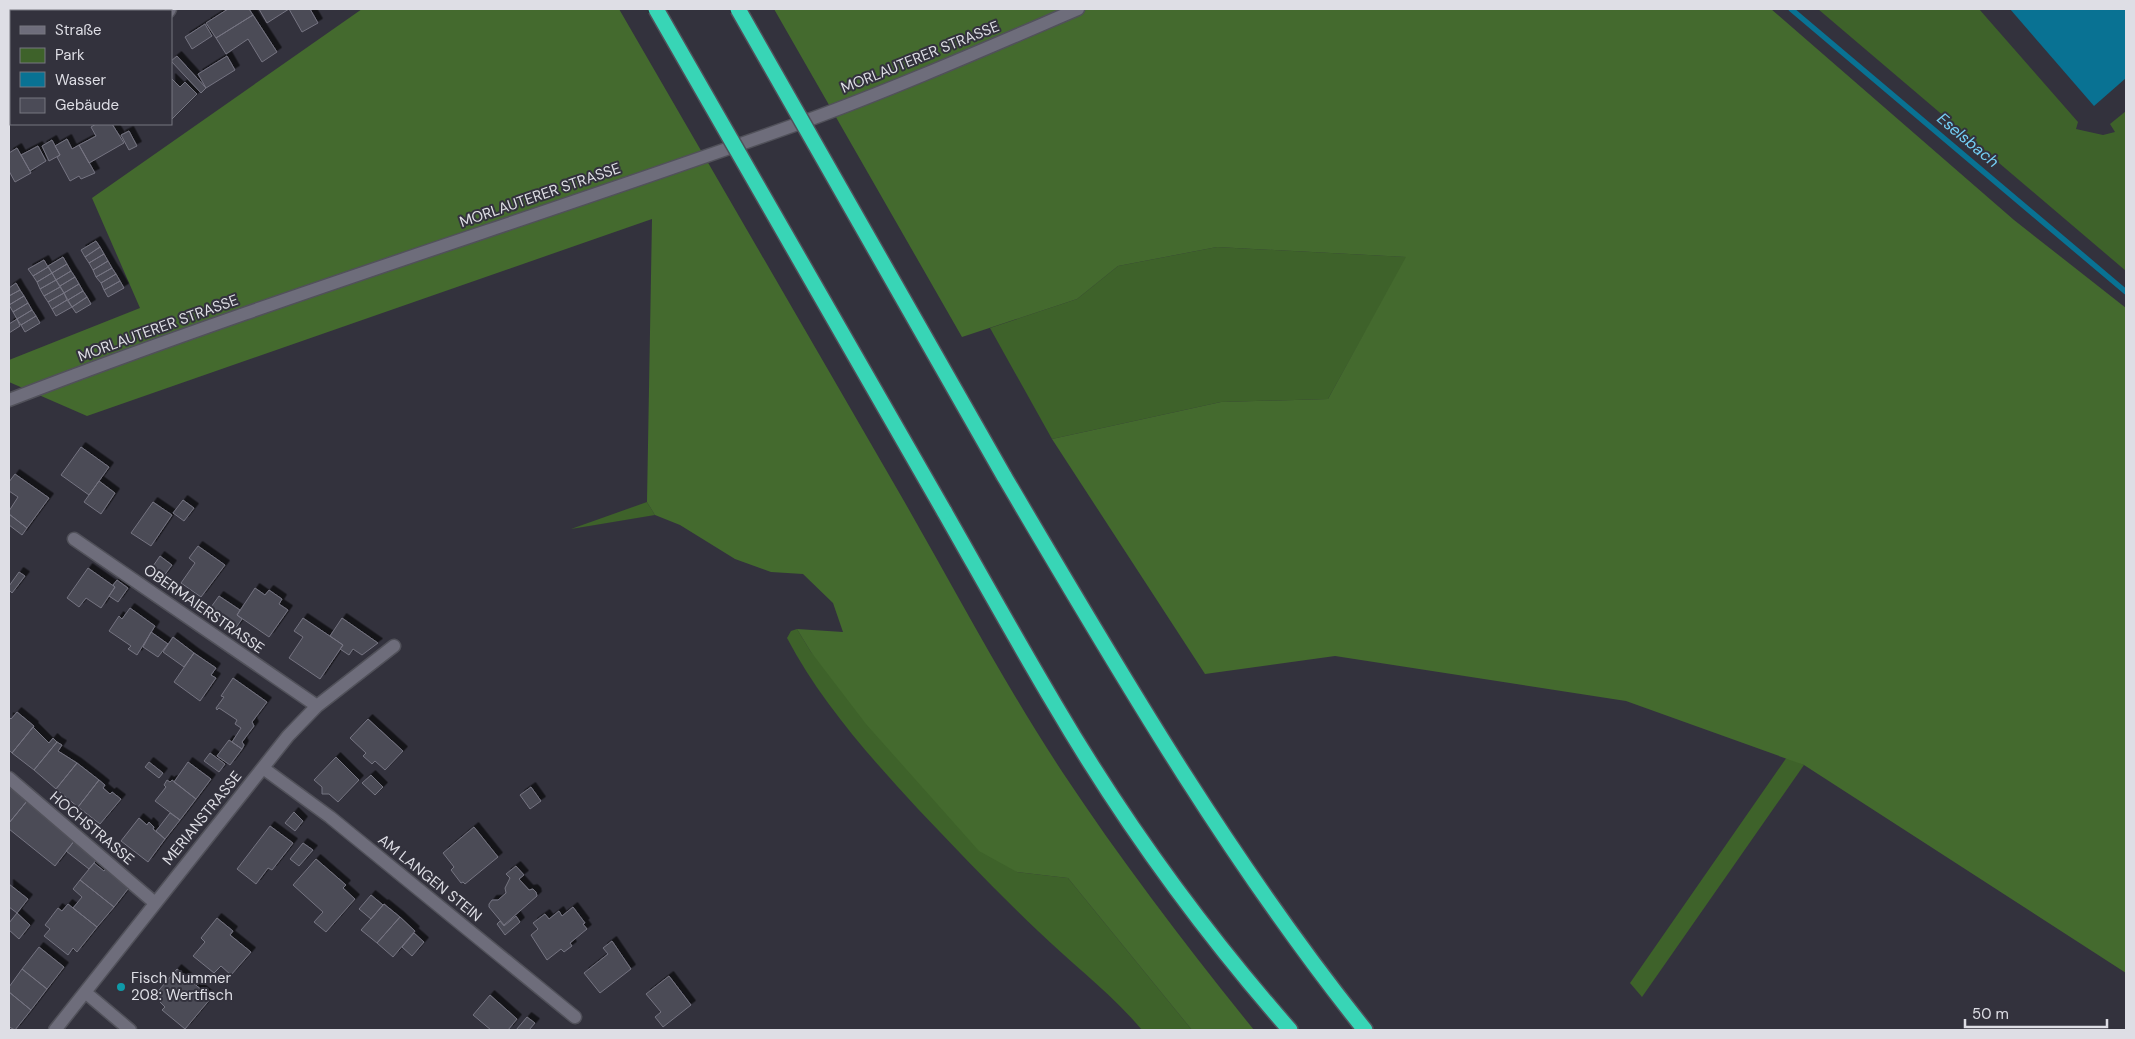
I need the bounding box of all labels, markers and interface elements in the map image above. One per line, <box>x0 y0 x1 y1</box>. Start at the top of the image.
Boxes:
legend <box>10 10 172 125</box>
street label: MORLAUTERER STRASSE <box>838 16 1002 98</box>
text: Straße <box>55 20 102 40</box>
text: Park <box>55 45 85 65</box>
text: Wasser <box>55 70 107 90</box>
text: Gebäude <box>55 95 119 115</box>
water label: Eselsbach <box>1933 108 2003 172</box>
street label: MORLAUTERER STRASSE <box>457 158 623 232</box>
street label: MORLAUTERER STRASSE <box>75 290 241 366</box>
street label: OBERMAIERSTRASSE <box>140 560 268 658</box>
street label: MERIANSTRASSE <box>158 767 246 869</box>
street label: HOCHSTRASSE <box>46 787 138 869</box>
street label: AM LANGEN STEIN <box>374 830 486 926</box>
place label: Fisch Nummer 208: Wertfisch <box>131 968 233 1005</box>
marker: Fisch Nummer 208: Wertfisch <box>115 981 127 993</box>
scale bar <box>1965 996 2108 1028</box>
text: 50 m <box>1972 1004 2009 1024</box>

